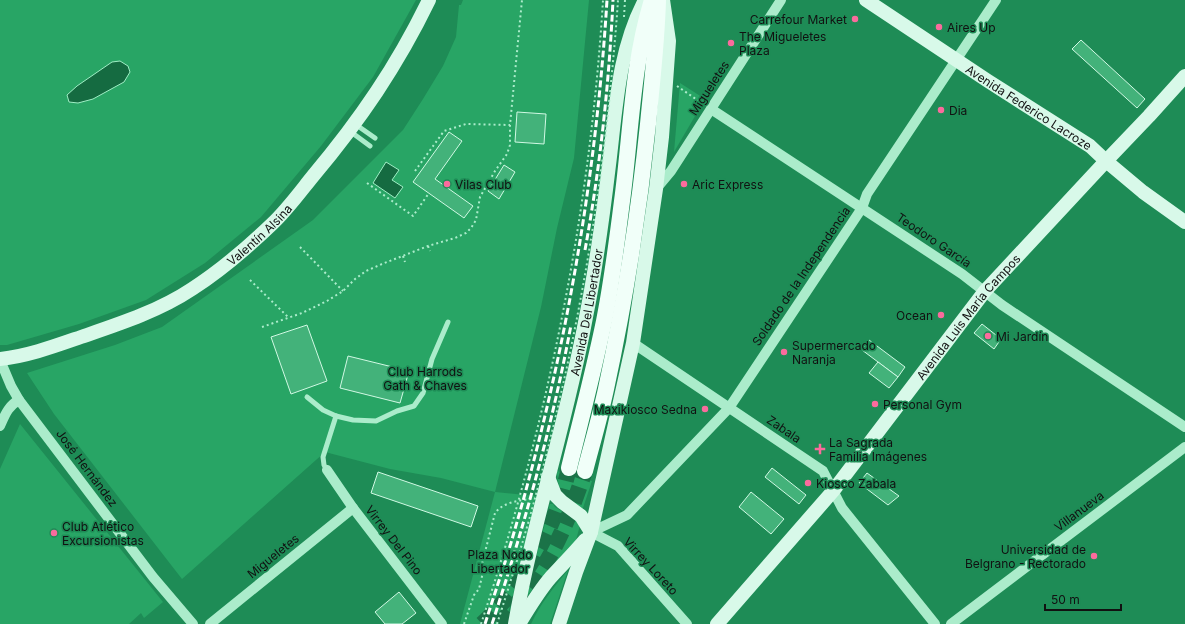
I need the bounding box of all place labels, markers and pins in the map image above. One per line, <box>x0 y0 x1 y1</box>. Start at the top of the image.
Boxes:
place label: Carrefour Market <box>750 12 847 27</box>
marker: Carrefour Market <box>850 14 860 24</box>
place label: Aires Up <box>947 20 996 35</box>
marker: Aires Up <box>934 22 944 32</box>
place label: The Migueletes Plaza <box>739 29 826 58</box>
marker: The Migueletes Plaza <box>726 38 736 48</box>
place label: Dia <box>949 103 967 118</box>
marker: Dia <box>936 105 946 115</box>
place label: Vilas Club <box>455 177 512 192</box>
place label: Aric Express <box>692 177 763 192</box>
marker: Vilas Club <box>442 179 452 189</box>
marker: Aric Express <box>679 179 689 189</box>
place label: Ocean <box>896 308 933 323</box>
marker: Ocean <box>936 310 946 320</box>
place label: Mi Jardín <box>996 329 1048 344</box>
marker: Mi Jardín <box>983 331 993 341</box>
place label: Supermercado Naranja <box>792 338 876 367</box>
marker: Supermercado Naranja <box>779 347 789 357</box>
place label: Personal Gym <box>883 397 962 412</box>
marker: Personal Gym <box>870 399 880 409</box>
place label: Maxikiosco Sedna <box>594 402 697 417</box>
marker: Maxikiosco Sedna <box>700 404 710 414</box>
place label: La Sagrada Familia Imágenes <box>829 435 927 464</box>
marker: La Sagrada Familia Imágenes <box>814 443 826 455</box>
place label: Kiosco Zabala <box>816 476 896 491</box>
marker: Kiosco Zabala <box>803 478 813 488</box>
place label: Club Atlético Excursionistas <box>62 519 144 548</box>
marker: Club Atlético Excursionistas <box>49 528 59 538</box>
place label: Universidad de Belgrano - Rectorado <box>965 542 1086 571</box>
marker: Universidad de Belgrano - Rectorado <box>1089 551 1099 561</box>

